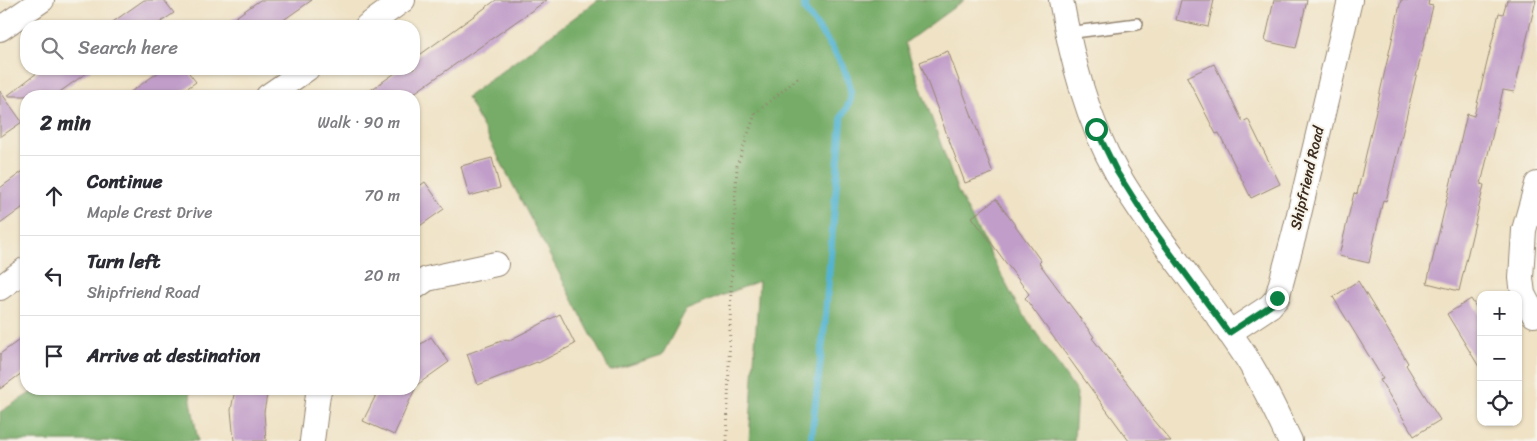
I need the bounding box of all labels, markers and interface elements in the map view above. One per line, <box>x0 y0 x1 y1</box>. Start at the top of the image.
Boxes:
search box <box>20 20 420 75</box>
text: Search here <box>78 31 178 64</box>
icon: search <box>38 34 66 62</box>
text: 2 min <box>40 104 91 142</box>
text: Walk · 90 m <box>318 108 400 137</box>
route start <box>1085 118 1108 141</box>
street label: Shipfriend Road <box>1282 123 1332 232</box>
text: Continue <box>87 165 163 198</box>
text: 70 m <box>364 181 400 210</box>
icon: ahead <box>40 182 68 210</box>
text: Maple Crest Drive <box>87 198 212 227</box>
text: Turn left <box>87 245 160 278</box>
text: 20 m <box>364 261 400 290</box>
icon: left <box>40 262 68 290</box>
text: Shipfriend Road <box>87 278 199 307</box>
route end <box>1266 287 1289 310</box>
map controls <box>1477 291 1522 426</box>
button: + <box>1477 291 1522 336</box>
button: − <box>1477 336 1522 381</box>
text: Arrive at destination <box>87 339 260 372</box>
icon: arrive <box>40 342 68 370</box>
button: locate <box>1477 381 1522 426</box>

